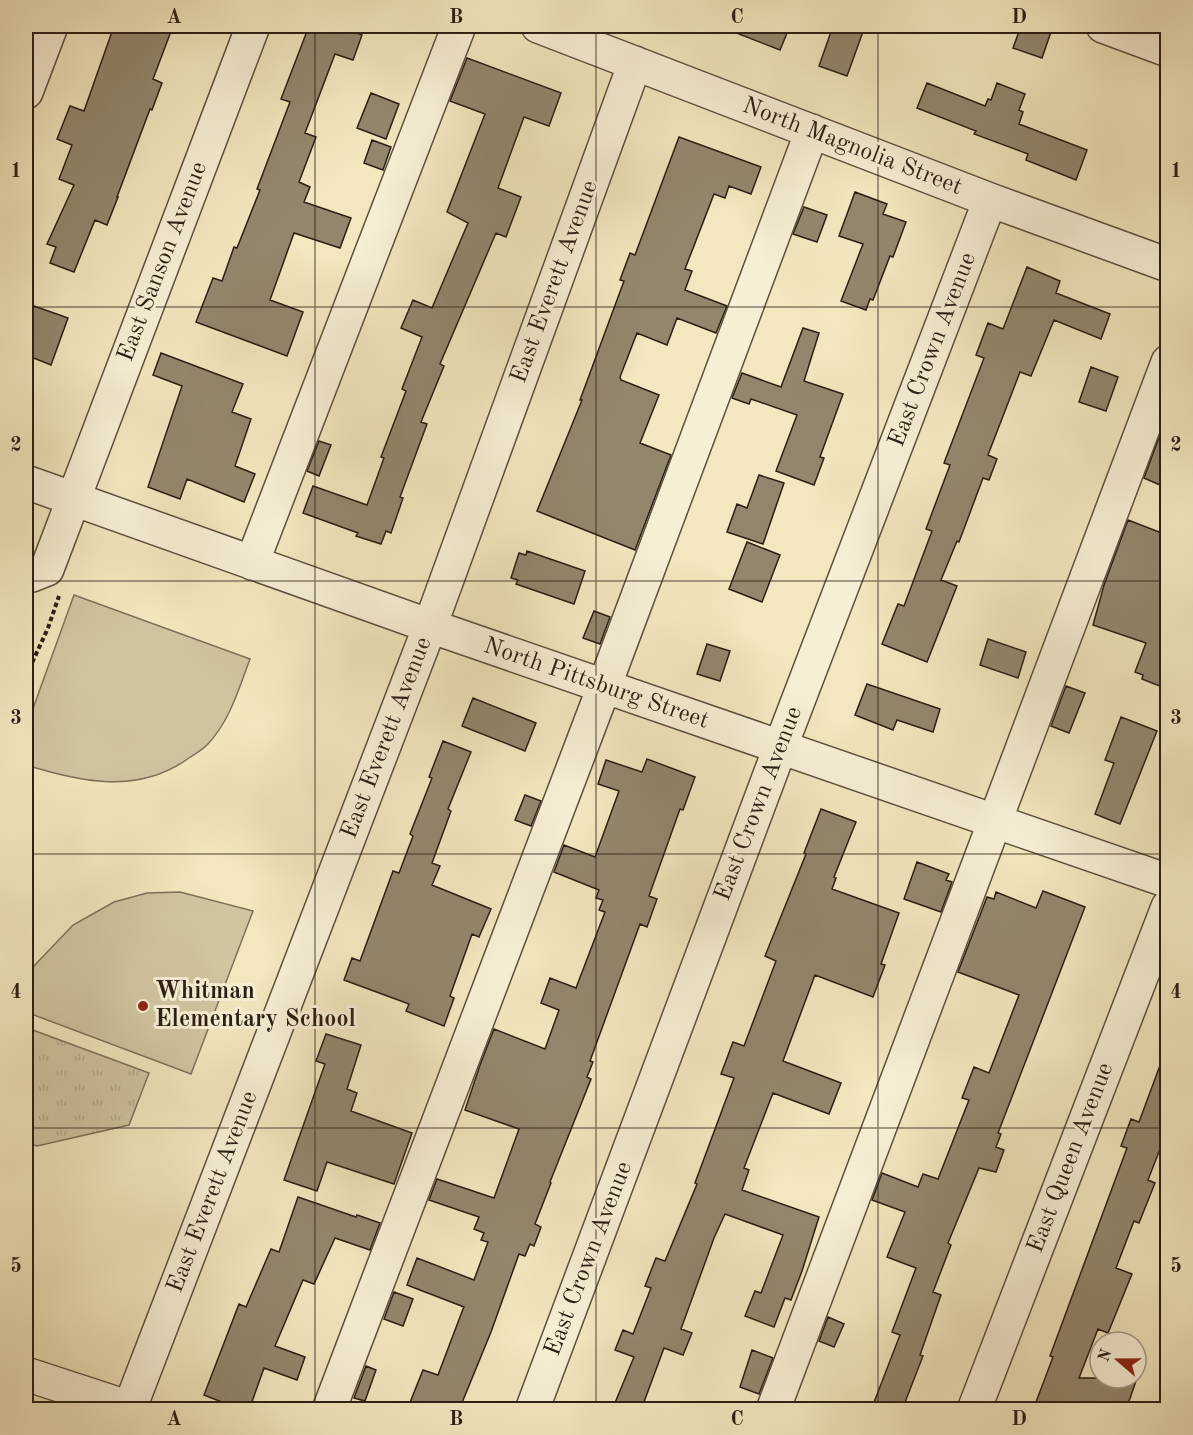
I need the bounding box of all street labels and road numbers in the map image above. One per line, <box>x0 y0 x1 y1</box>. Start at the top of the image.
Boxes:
street label: North Magnolia Street <box>739 94 965 200</box>
street label: East Sanson Avenue <box>114 159 212 365</box>
street label: East Everett Avenue <box>507 177 603 387</box>
street label: East Crown Avenue <box>885 250 981 450</box>
street label: East Everett Avenue <box>337 634 437 842</box>
street label: North Pittsburg Street <box>480 634 712 734</box>
street label: East Crown Avenue <box>711 704 807 904</box>
street label: East Queen Avenue <box>1024 1060 1118 1256</box>
street label: East Everett Avenue <box>163 1088 263 1296</box>
street label: East Crown Avenue <box>541 1159 637 1359</box>

